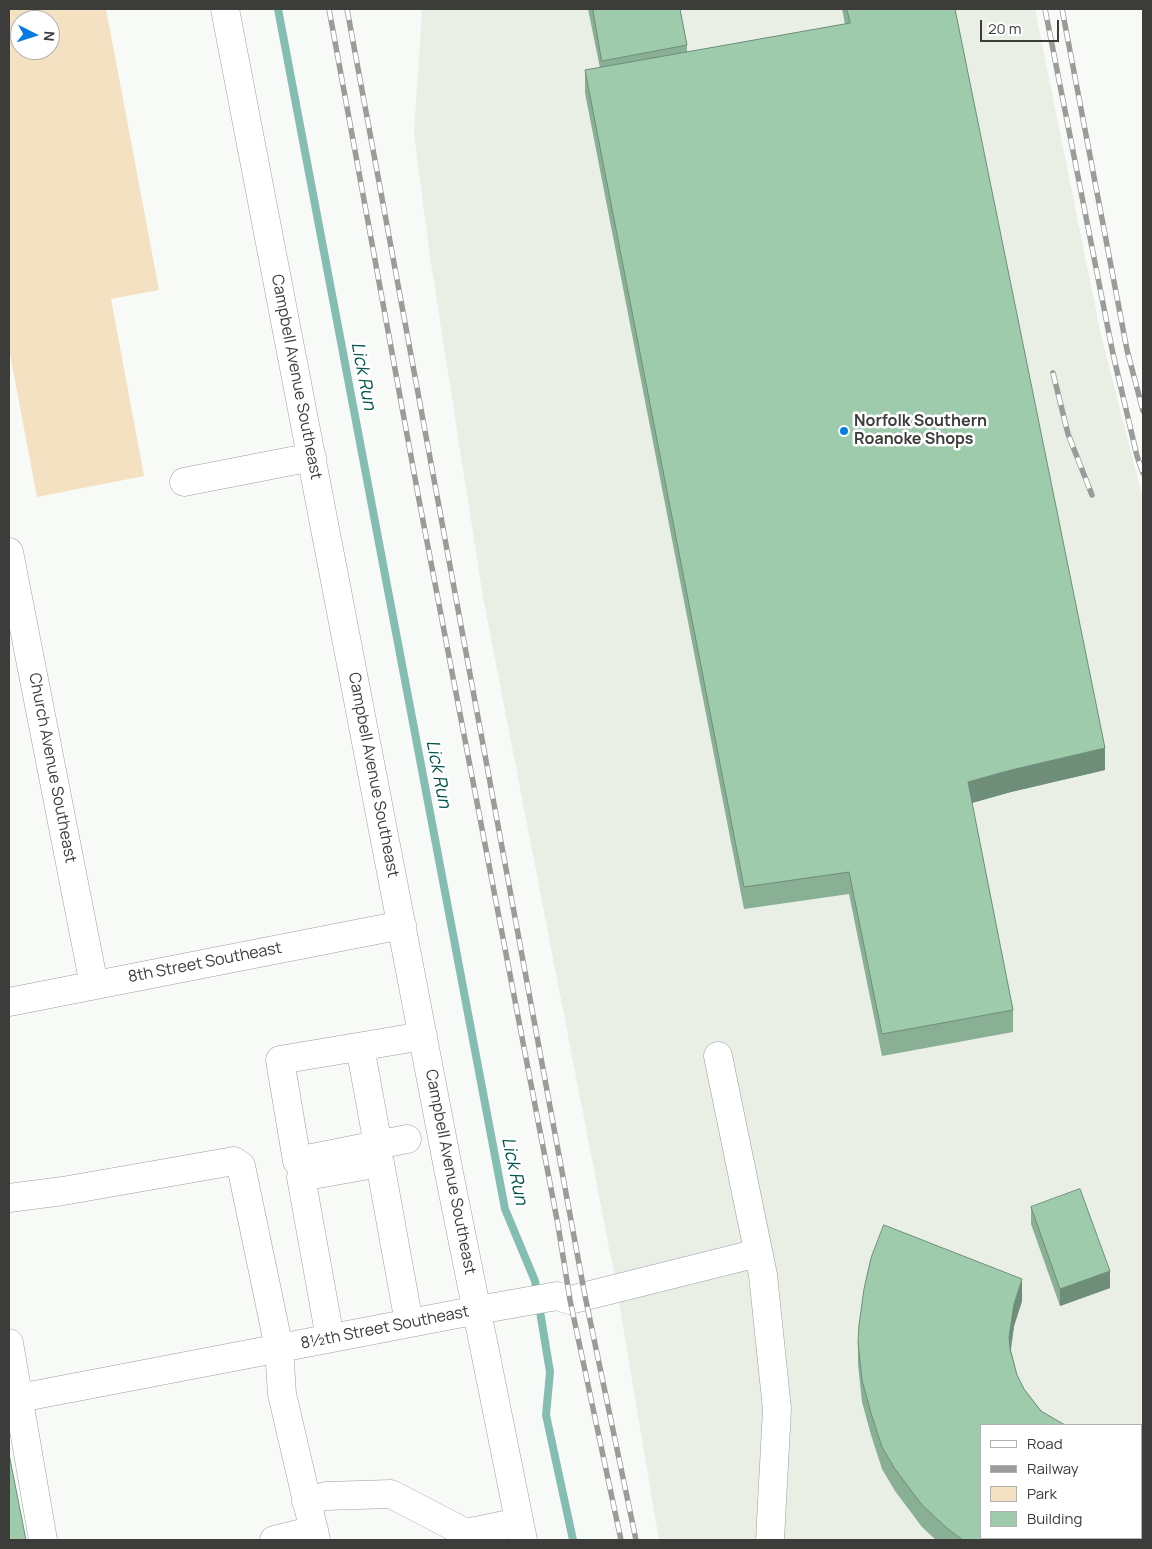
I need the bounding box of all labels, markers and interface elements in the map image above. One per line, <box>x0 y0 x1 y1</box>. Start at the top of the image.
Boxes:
north arrow <box>10 10 60 60</box>
scale bar <box>982 10 1061 42</box>
text: 20 m <box>988 18 1021 39</box>
text: N <box>40 30 59 42</box>
street label: Campbell Avenue Southeast <box>267 273 325 481</box>
water label: Lick Run <box>346 340 380 412</box>
place label: Norfolk Southern Roanoke Shops <box>854 412 987 450</box>
marker: Norfolk Southern Roanoke Shops <box>838 425 850 437</box>
street label: Church Avenue Southeast <box>24 671 80 865</box>
street label: Campbell Avenue Southeast <box>344 671 402 879</box>
water label: Lick Run <box>421 738 455 810</box>
street label: 8th Street Southeast <box>126 939 284 987</box>
street label: Campbell Avenue Southeast <box>421 1068 479 1276</box>
water label: Lick Run <box>496 1135 532 1207</box>
street label: 8½th Street Southeast <box>299 1302 471 1354</box>
legend <box>980 1424 1142 1539</box>
text: Road <box>1027 1433 1063 1454</box>
text: Railway <box>1027 1458 1079 1479</box>
text: Park <box>1027 1483 1057 1504</box>
text: Building <box>1027 1508 1082 1529</box>

